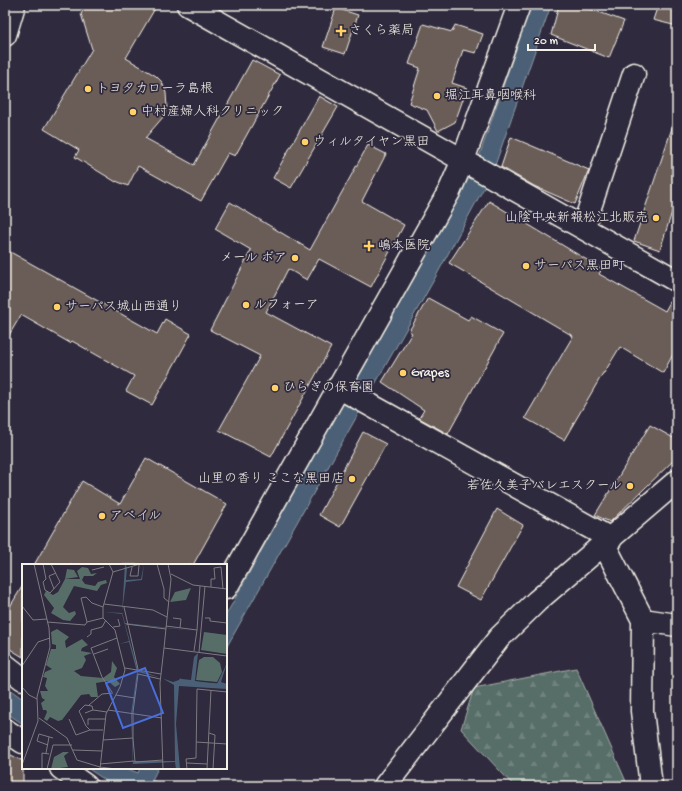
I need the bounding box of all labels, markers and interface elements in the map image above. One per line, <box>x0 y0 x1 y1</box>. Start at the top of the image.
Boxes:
place label: さくら薬局 <box>349 23 414 39</box>
marker: さくら薬局 <box>336 26 346 36</box>
scale bar <box>528 26 595 52</box>
text: 20 m <box>534 35 559 49</box>
place label: トヨタカローラ島根 <box>96 82 213 97</box>
marker: トヨタカローラ島根 <box>83 84 93 94</box>
place label: 堀江耳鼻咽喉科 <box>445 87 536 104</box>
marker: 堀江耳鼻咽喉科 <box>432 91 442 101</box>
place label: 中村産婦人科クリニック <box>141 104 284 120</box>
marker: 中村産婦人科クリニック <box>128 107 138 117</box>
place label: ウィルタイヤン黒田 <box>313 135 429 150</box>
marker: ウィルタイヤン黒田 <box>300 137 310 147</box>
place label: 山陰中央新報松江北販売 <box>505 210 648 226</box>
marker: 山陰中央新報松江北販売 <box>651 213 661 223</box>
place label: 嶋本医院 <box>378 238 430 254</box>
marker: 嶋本医院 <box>363 240 375 252</box>
place label: メール ボア <box>220 251 287 266</box>
marker: メール ボア <box>290 253 300 263</box>
place label: サーパス黒田町 <box>534 259 625 274</box>
marker: サーパス黒田町 <box>521 261 531 271</box>
place label: ルフォーア <box>254 298 319 313</box>
place label: サーパス城山西通り <box>65 299 182 315</box>
marker: ルフォーア <box>241 300 251 310</box>
marker: サーパス城山西通り <box>52 302 62 312</box>
place label: Grapes <box>411 366 450 381</box>
marker: Grapes <box>398 368 408 378</box>
place label: ひらぎの保育園 <box>283 380 374 396</box>
marker: ひらぎの保育園 <box>270 383 280 393</box>
place label: 山里の香り ここな黒田店 <box>198 471 344 487</box>
marker: 山里の香り ここな黒田店 <box>347 474 357 484</box>
place label: 若佐久美子バレエスクール <box>467 479 622 494</box>
marker: 若佐久美子バレエスクール <box>625 481 635 491</box>
place label: アベイル <box>110 509 161 524</box>
marker: アベイル <box>97 511 107 521</box>
inset map <box>22 564 227 769</box>

